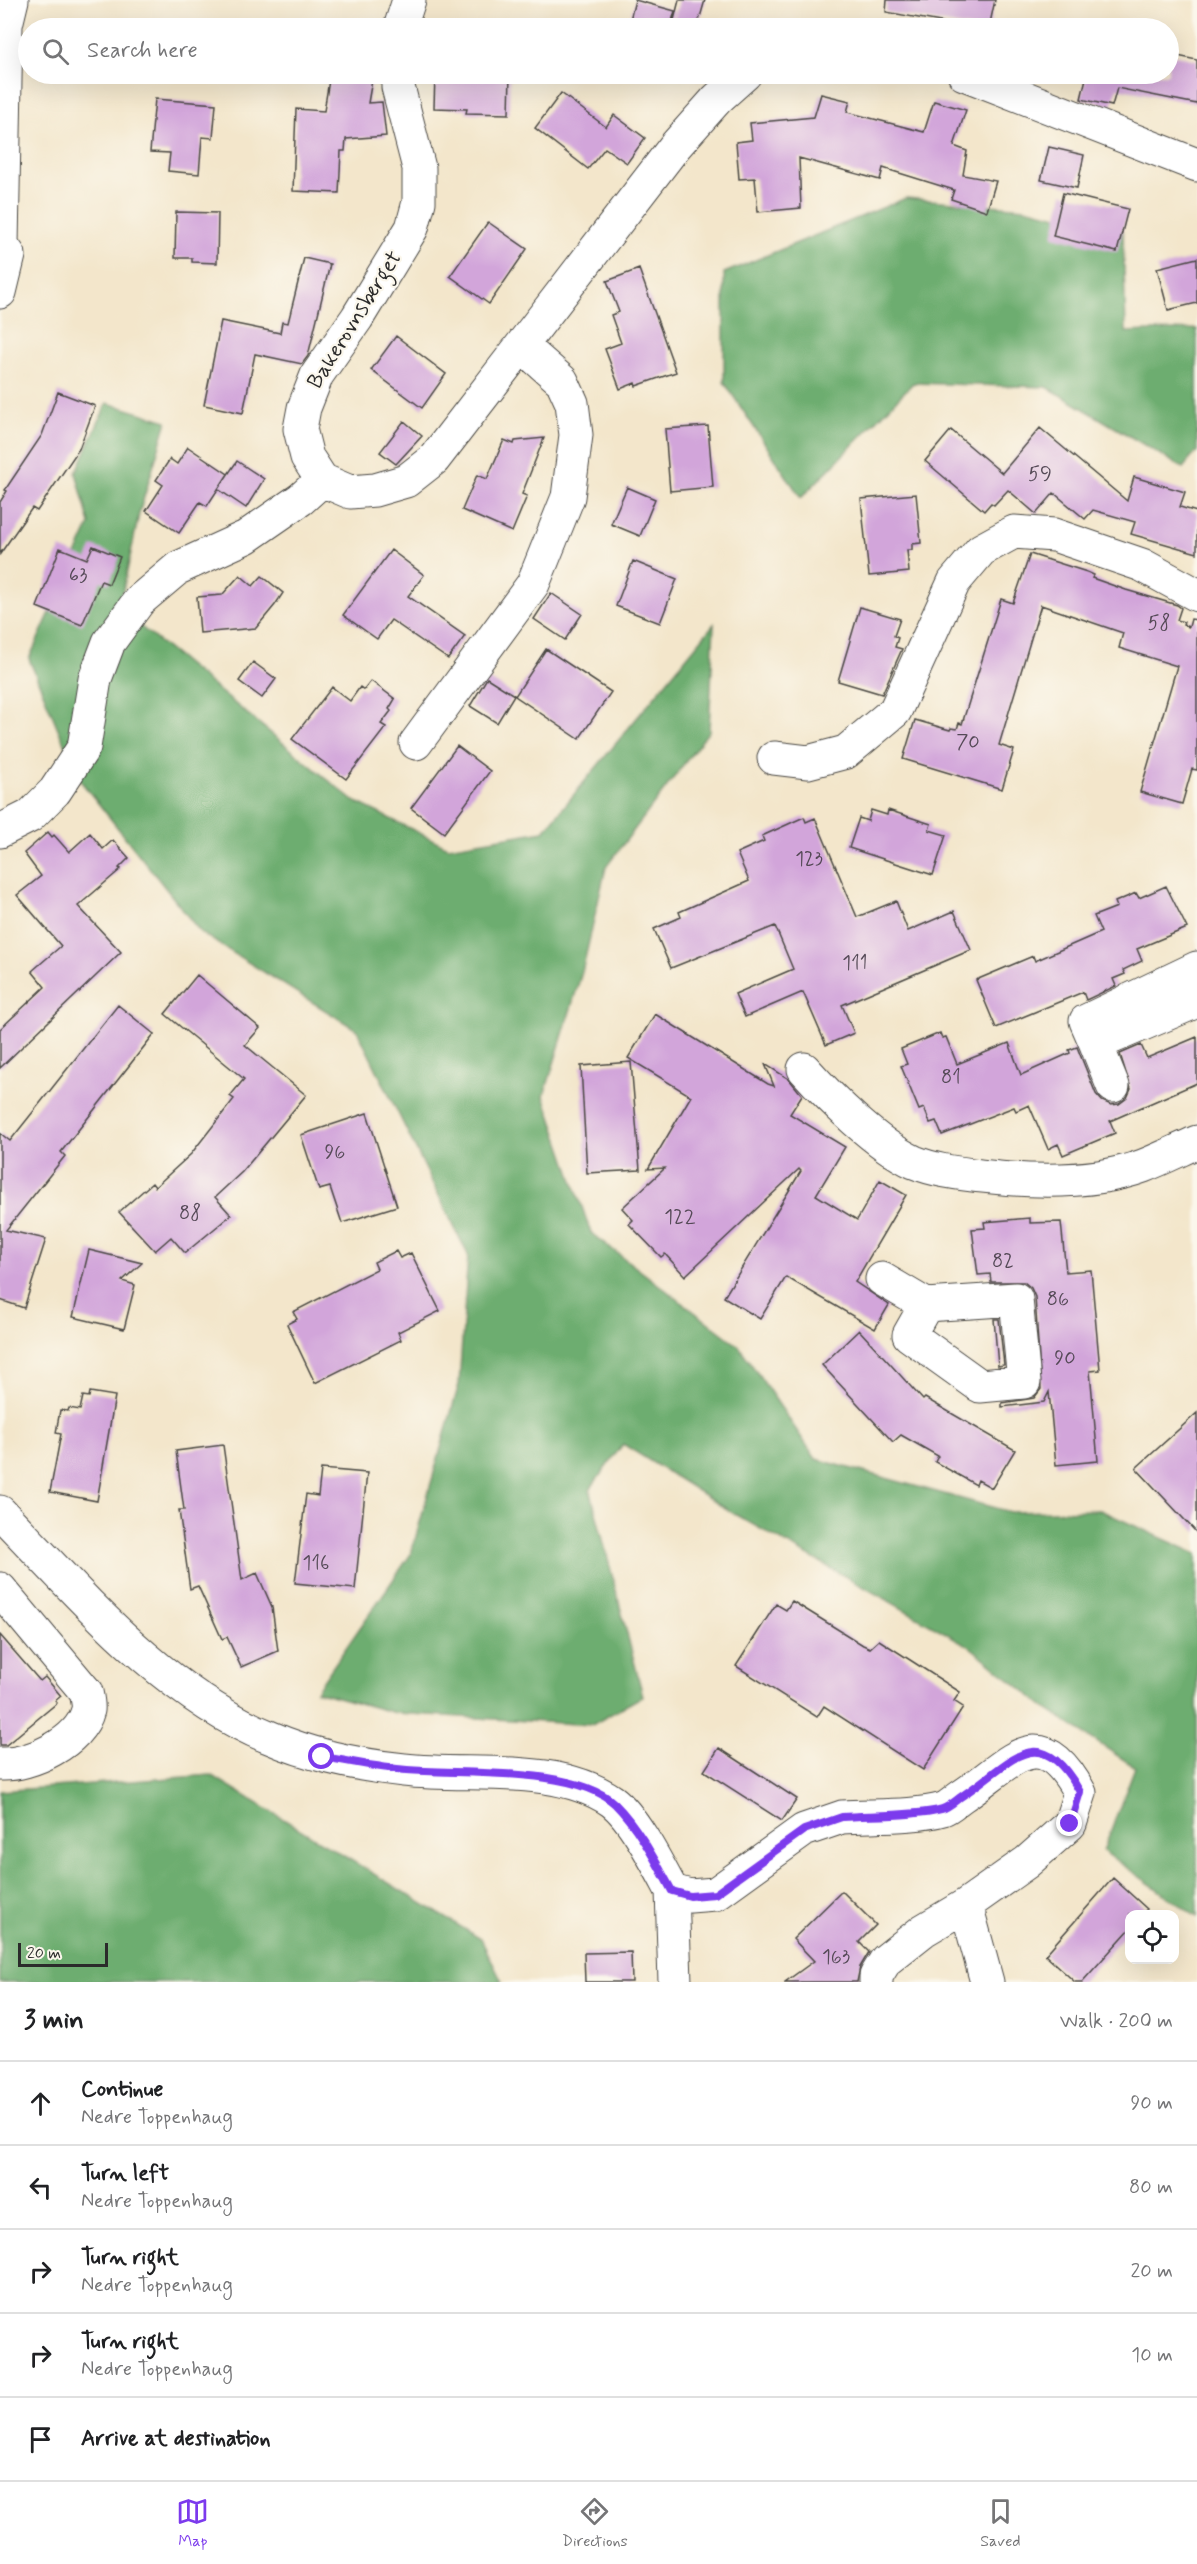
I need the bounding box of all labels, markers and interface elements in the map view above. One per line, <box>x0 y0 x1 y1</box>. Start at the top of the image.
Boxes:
search box <box>18 18 1179 84</box>
icon: search <box>39 35 72 68</box>
text: Search here <box>87 37 198 65</box>
street label: Bakerovnsberget <box>301 246 411 396</box>
house number: 59 <box>1028 461 1052 488</box>
house number: 63 <box>69 562 87 589</box>
house number: 58 <box>1148 610 1170 637</box>
house number: 70 <box>956 729 980 756</box>
house number: 123 <box>795 846 823 873</box>
house number: 111 <box>842 950 868 977</box>
house number: 81 <box>941 1064 961 1091</box>
house number: 96 <box>325 1139 345 1166</box>
house number: 88 <box>179 1200 201 1227</box>
house number: 122 <box>664 1204 696 1231</box>
house number: 82 <box>992 1248 1014 1275</box>
house number: 86 <box>1047 1286 1069 1313</box>
house number: 90 <box>1054 1345 1076 1372</box>
house number: 116 <box>303 1550 329 1577</box>
route start <box>308 1743 334 1769</box>
route end <box>1056 1810 1082 1836</box>
map controls <box>1125 1910 1179 1964</box>
button: locate <box>1125 1910 1179 1964</box>
scale bar <box>18 1940 108 1968</box>
text: 20 m <box>27 1943 61 1964</box>
house number: 163 <box>822 1944 850 1971</box>
text: 3 min <box>24 2004 84 2038</box>
text: Walk · 200 m <box>1060 2008 1173 2035</box>
text: Continue <box>81 2076 163 2104</box>
icon: ahead <box>24 2087 57 2120</box>
text: 90 m <box>1130 2090 1173 2117</box>
text: Nedre Toppenhaug <box>81 2104 233 2131</box>
text: Turn left <box>81 2160 169 2188</box>
icon: left <box>24 2171 57 2204</box>
text: 80 m <box>1129 2174 1173 2201</box>
text: Nedre Toppenhaug <box>81 2188 233 2215</box>
text: Turn right <box>81 2244 179 2272</box>
icon: right <box>24 2255 57 2288</box>
text: 20 m <box>1130 2258 1173 2285</box>
text: Nedre Toppenhaug <box>81 2272 233 2299</box>
text: Turn right <box>81 2328 179 2356</box>
icon: right <box>24 2339 57 2372</box>
text: 10 m <box>1131 2342 1173 2369</box>
text: Nedre Toppenhaug <box>81 2356 233 2383</box>
icon: arrive <box>24 2423 57 2456</box>
text: Arrive at destination <box>81 2425 271 2453</box>
tab: Map <box>176 2495 209 2552</box>
tab: Directions <box>562 2495 628 2552</box>
tab: Saved <box>980 2495 1021 2552</box>

